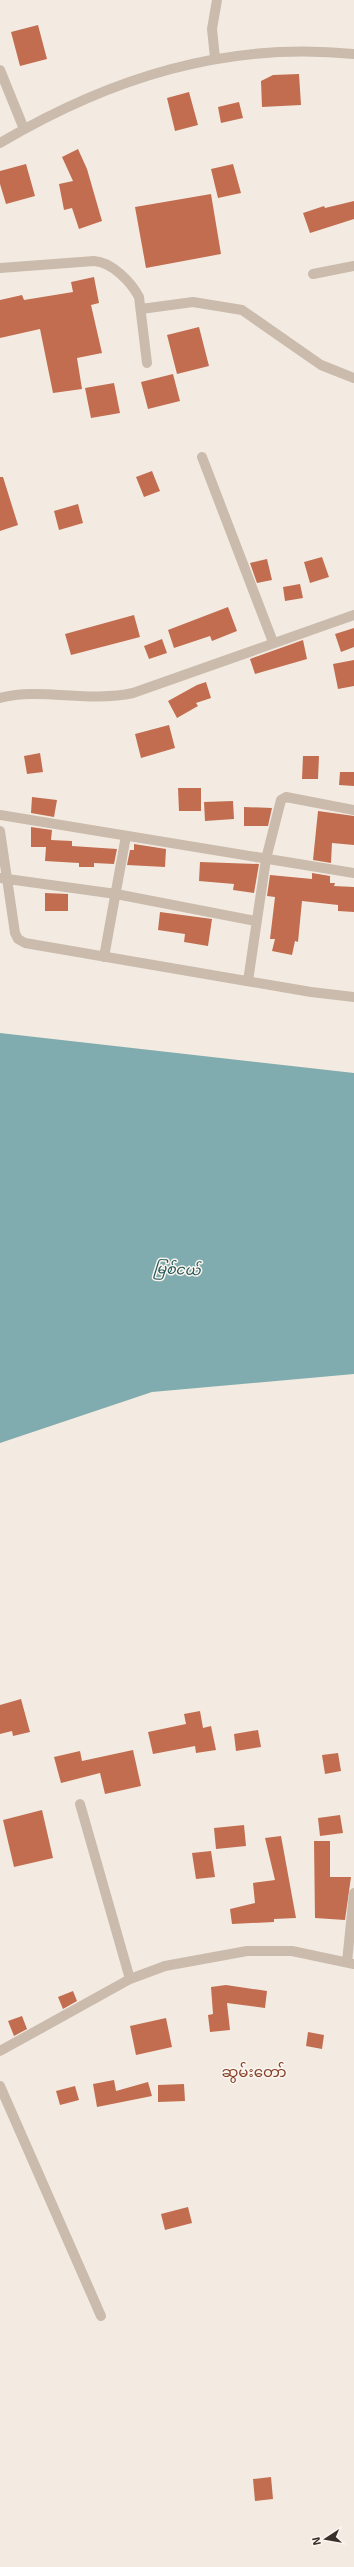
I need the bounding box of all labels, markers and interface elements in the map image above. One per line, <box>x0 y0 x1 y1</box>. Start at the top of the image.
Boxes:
water label: မြစ်ငယ် <box>153 1258 203 1282</box>
district label: ဆွမ်းတော် <box>221 2062 287 2083</box>
north arrow <box>306 2519 346 2559</box>
text: N <box>309 2536 323 2546</box>

